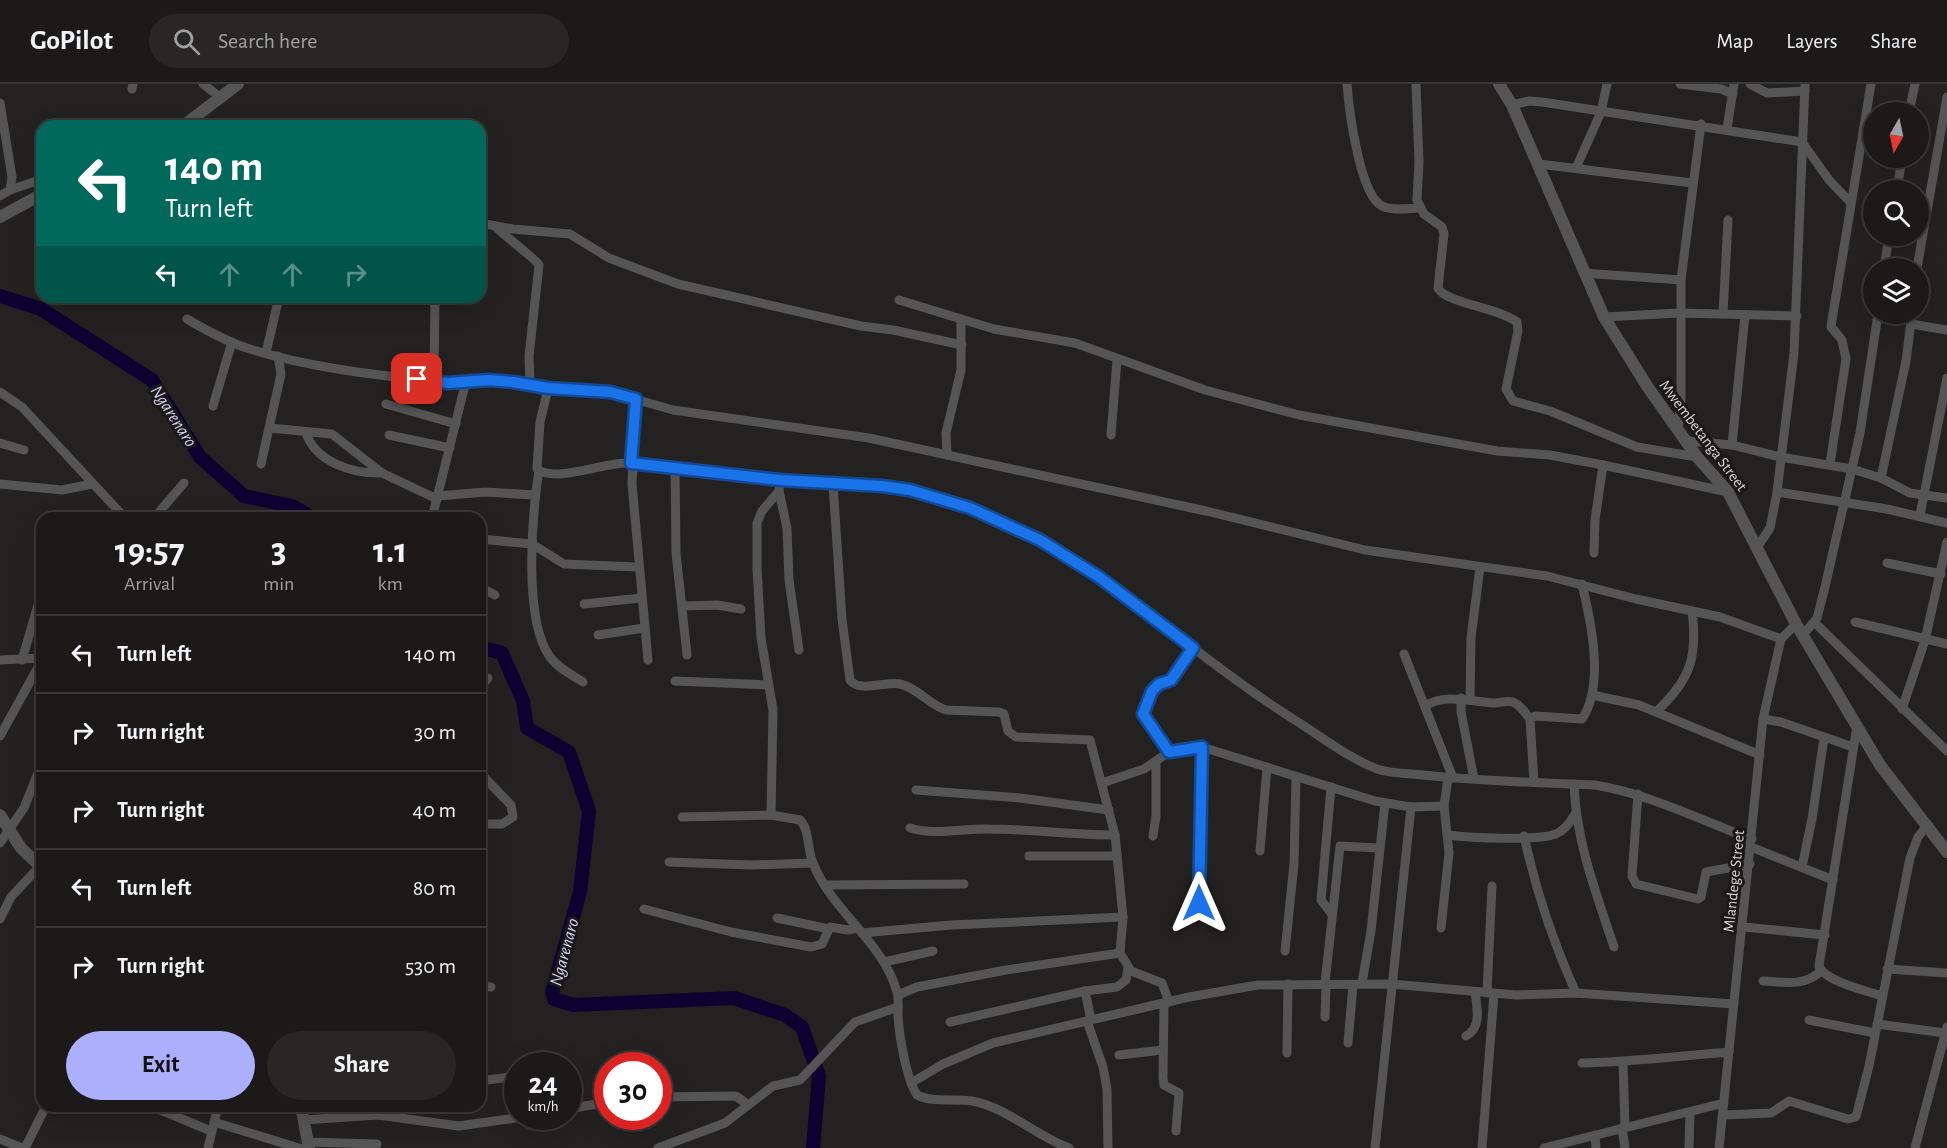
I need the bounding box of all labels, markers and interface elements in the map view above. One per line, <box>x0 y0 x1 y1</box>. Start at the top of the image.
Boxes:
search box <box>149 14 569 68</box>
icon: search <box>170 25 203 58</box>
text: GoPilot <box>30 27 113 55</box>
text: Search here <box>218 30 318 52</box>
text: Map <box>1717 31 1753 52</box>
text: Layers <box>1786 31 1837 52</box>
text: Share <box>1870 31 1917 52</box>
north arrow <box>1863 102 1929 168</box>
map controls <box>1863 102 1929 324</box>
icon: left <box>66 144 144 222</box>
text: 140 m <box>165 146 263 188</box>
button: search <box>1863 180 1929 246</box>
text: Turn left <box>165 195 253 222</box>
icon: left <box>150 258 183 291</box>
icon: ahead <box>213 258 246 291</box>
icon: ahead <box>276 258 309 291</box>
icon: right <box>339 258 372 291</box>
button: layers <box>1863 258 1929 324</box>
pin <box>391 353 442 404</box>
icon: arrive <box>400 362 433 395</box>
street label: Mwembetanga Street <box>1656 377 1750 494</box>
water label: Ngarenaro <box>147 383 200 450</box>
text: 19:57 <box>115 533 184 569</box>
text: 3 <box>271 533 287 569</box>
text: 1.1 <box>373 533 407 569</box>
text: Arrival <box>124 574 175 594</box>
text: min <box>263 574 294 594</box>
text: km <box>378 574 403 594</box>
icon: left <box>66 638 99 671</box>
text: Turn left <box>117 643 191 665</box>
text: 140 m <box>405 643 456 665</box>
icon: right <box>66 716 99 749</box>
text: Turn right <box>117 721 204 743</box>
text: 30 m <box>414 721 456 743</box>
icon: right <box>66 794 99 827</box>
text: Turn right <box>117 799 204 821</box>
text: 40 m <box>413 799 456 821</box>
street label: Mlandege Street <box>1721 829 1747 933</box>
position arrow <box>1167 871 1231 935</box>
icon: left <box>66 872 99 905</box>
text: Turn left <box>117 877 191 899</box>
text: 80 m <box>413 877 456 899</box>
water label: Ngarenaro <box>547 916 583 988</box>
icon: right <box>66 950 99 983</box>
text: Turn right <box>117 955 204 977</box>
text: 530 m <box>405 955 456 977</box>
button: Exit <box>66 1031 255 1100</box>
button: Share <box>267 1031 456 1100</box>
speed limit sign: 30 <box>594 1052 672 1130</box>
text: 24 <box>528 1069 558 1099</box>
text: km/h <box>528 1099 558 1114</box>

